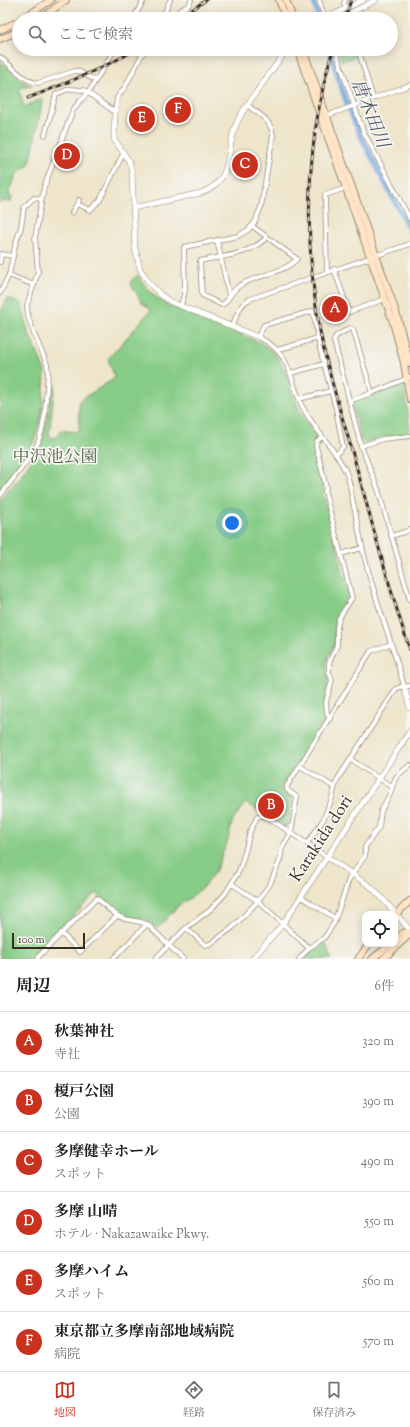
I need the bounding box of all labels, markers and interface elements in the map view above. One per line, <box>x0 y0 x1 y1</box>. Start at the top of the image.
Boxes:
search box <box>12 12 398 56</box>
icon: search <box>26 23 48 45</box>
text: ここで検索 <box>58 25 133 46</box>
water label: 唐木田川 <box>343 76 395 154</box>
pin: F <box>165 95 191 125</box>
pin: E <box>129 104 155 134</box>
pin: D <box>54 141 80 171</box>
pin: C <box>232 150 258 180</box>
pin: A <box>322 294 348 324</box>
park label: 中沢池公園 <box>13 446 98 470</box>
your location <box>222 513 242 533</box>
pin: B <box>258 791 284 821</box>
street label: Karakida dori <box>285 791 359 887</box>
map controls <box>362 911 398 947</box>
button: locate <box>362 911 398 947</box>
scale bar <box>12 931 85 950</box>
text: 100 m <box>18 932 45 948</box>
text: 周辺 <box>16 975 50 999</box>
text: 6件 <box>375 978 394 996</box>
text: 秋葉神社 <box>54 1022 114 1043</box>
text: A <box>24 1033 34 1051</box>
text: 320 m <box>362 1033 394 1051</box>
text: 寺社 <box>54 1046 80 1064</box>
text: 榎戸公園 <box>54 1082 114 1103</box>
text: B <box>25 1093 33 1111</box>
text: 390 m <box>362 1093 394 1111</box>
text: 公園 <box>54 1106 80 1124</box>
text: 多摩健幸ホール <box>54 1142 159 1163</box>
text: C <box>24 1153 34 1171</box>
text: 490 m <box>361 1153 394 1171</box>
text: スポット <box>54 1166 106 1184</box>
text: 多摩 山晴 <box>54 1202 117 1223</box>
text: D <box>24 1213 34 1231</box>
text: 550 m <box>365 1213 394 1231</box>
text: ホテル · Nakazawaike Pkwy. <box>54 1226 209 1244</box>
text: 多摩ハイム <box>54 1262 129 1283</box>
text: E <box>25 1273 33 1291</box>
text: 560 m <box>363 1273 394 1291</box>
text: スポット <box>54 1286 106 1304</box>
text: 東京都立多摩南部地域病院 <box>54 1322 234 1343</box>
text: F <box>25 1333 33 1351</box>
text: 570 m <box>363 1333 394 1351</box>
text: 病院 <box>54 1346 80 1364</box>
tab: 地図 <box>54 1379 76 1421</box>
tab: 経路 <box>183 1379 205 1421</box>
tab: 保存済み <box>312 1379 356 1421</box>

